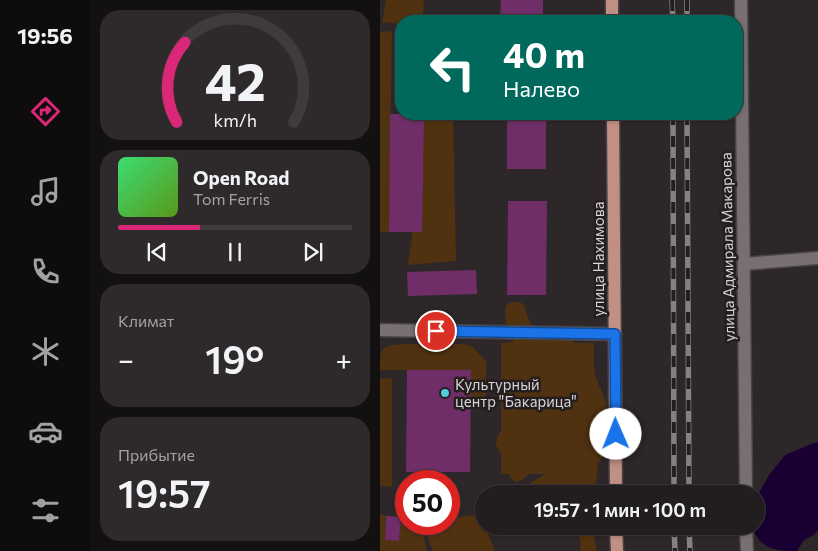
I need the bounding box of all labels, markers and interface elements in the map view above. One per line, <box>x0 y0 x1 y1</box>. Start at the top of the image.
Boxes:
text: 19:56 <box>17 22 73 49</box>
text: 40 m <box>503 32 585 75</box>
icon: left <box>420 35 485 100</box>
text: 42 <box>204 48 266 112</box>
text: Налево <box>503 75 580 102</box>
icon: directions <box>28 94 63 129</box>
text: km/h <box>213 109 257 131</box>
street label: улица Адмирала Макарова <box>716 152 738 342</box>
text: Open Road <box>193 166 289 189</box>
icon: music <box>28 174 63 209</box>
text: Tom Ferris <box>193 189 270 208</box>
street label: улица Нахимова <box>589 202 607 316</box>
icon: previous <box>143 238 171 266</box>
icon: pause <box>221 238 249 266</box>
icon: next <box>299 238 327 266</box>
icon: phone <box>28 254 63 289</box>
pin <box>415 310 457 352</box>
text: Климат <box>118 311 174 330</box>
icon: arrive <box>422 317 450 345</box>
icon: climate <box>28 334 63 369</box>
text: 19° <box>205 335 264 382</box>
text: − <box>118 342 134 376</box>
text: + <box>336 342 352 376</box>
place label: Культурный центр "Бакарица" <box>455 375 577 410</box>
marker: Культурный центр "Бакарица" <box>439 387 451 399</box>
position arrow <box>589 407 641 459</box>
icon: car <box>28 414 63 449</box>
text: Прибытие <box>118 445 195 464</box>
text: 19:57 <box>118 469 211 516</box>
speed limit sign: 50 <box>395 470 460 535</box>
icon: filters <box>28 493 63 528</box>
text: 19:57 · 1 мин · 100 m <box>534 498 706 521</box>

